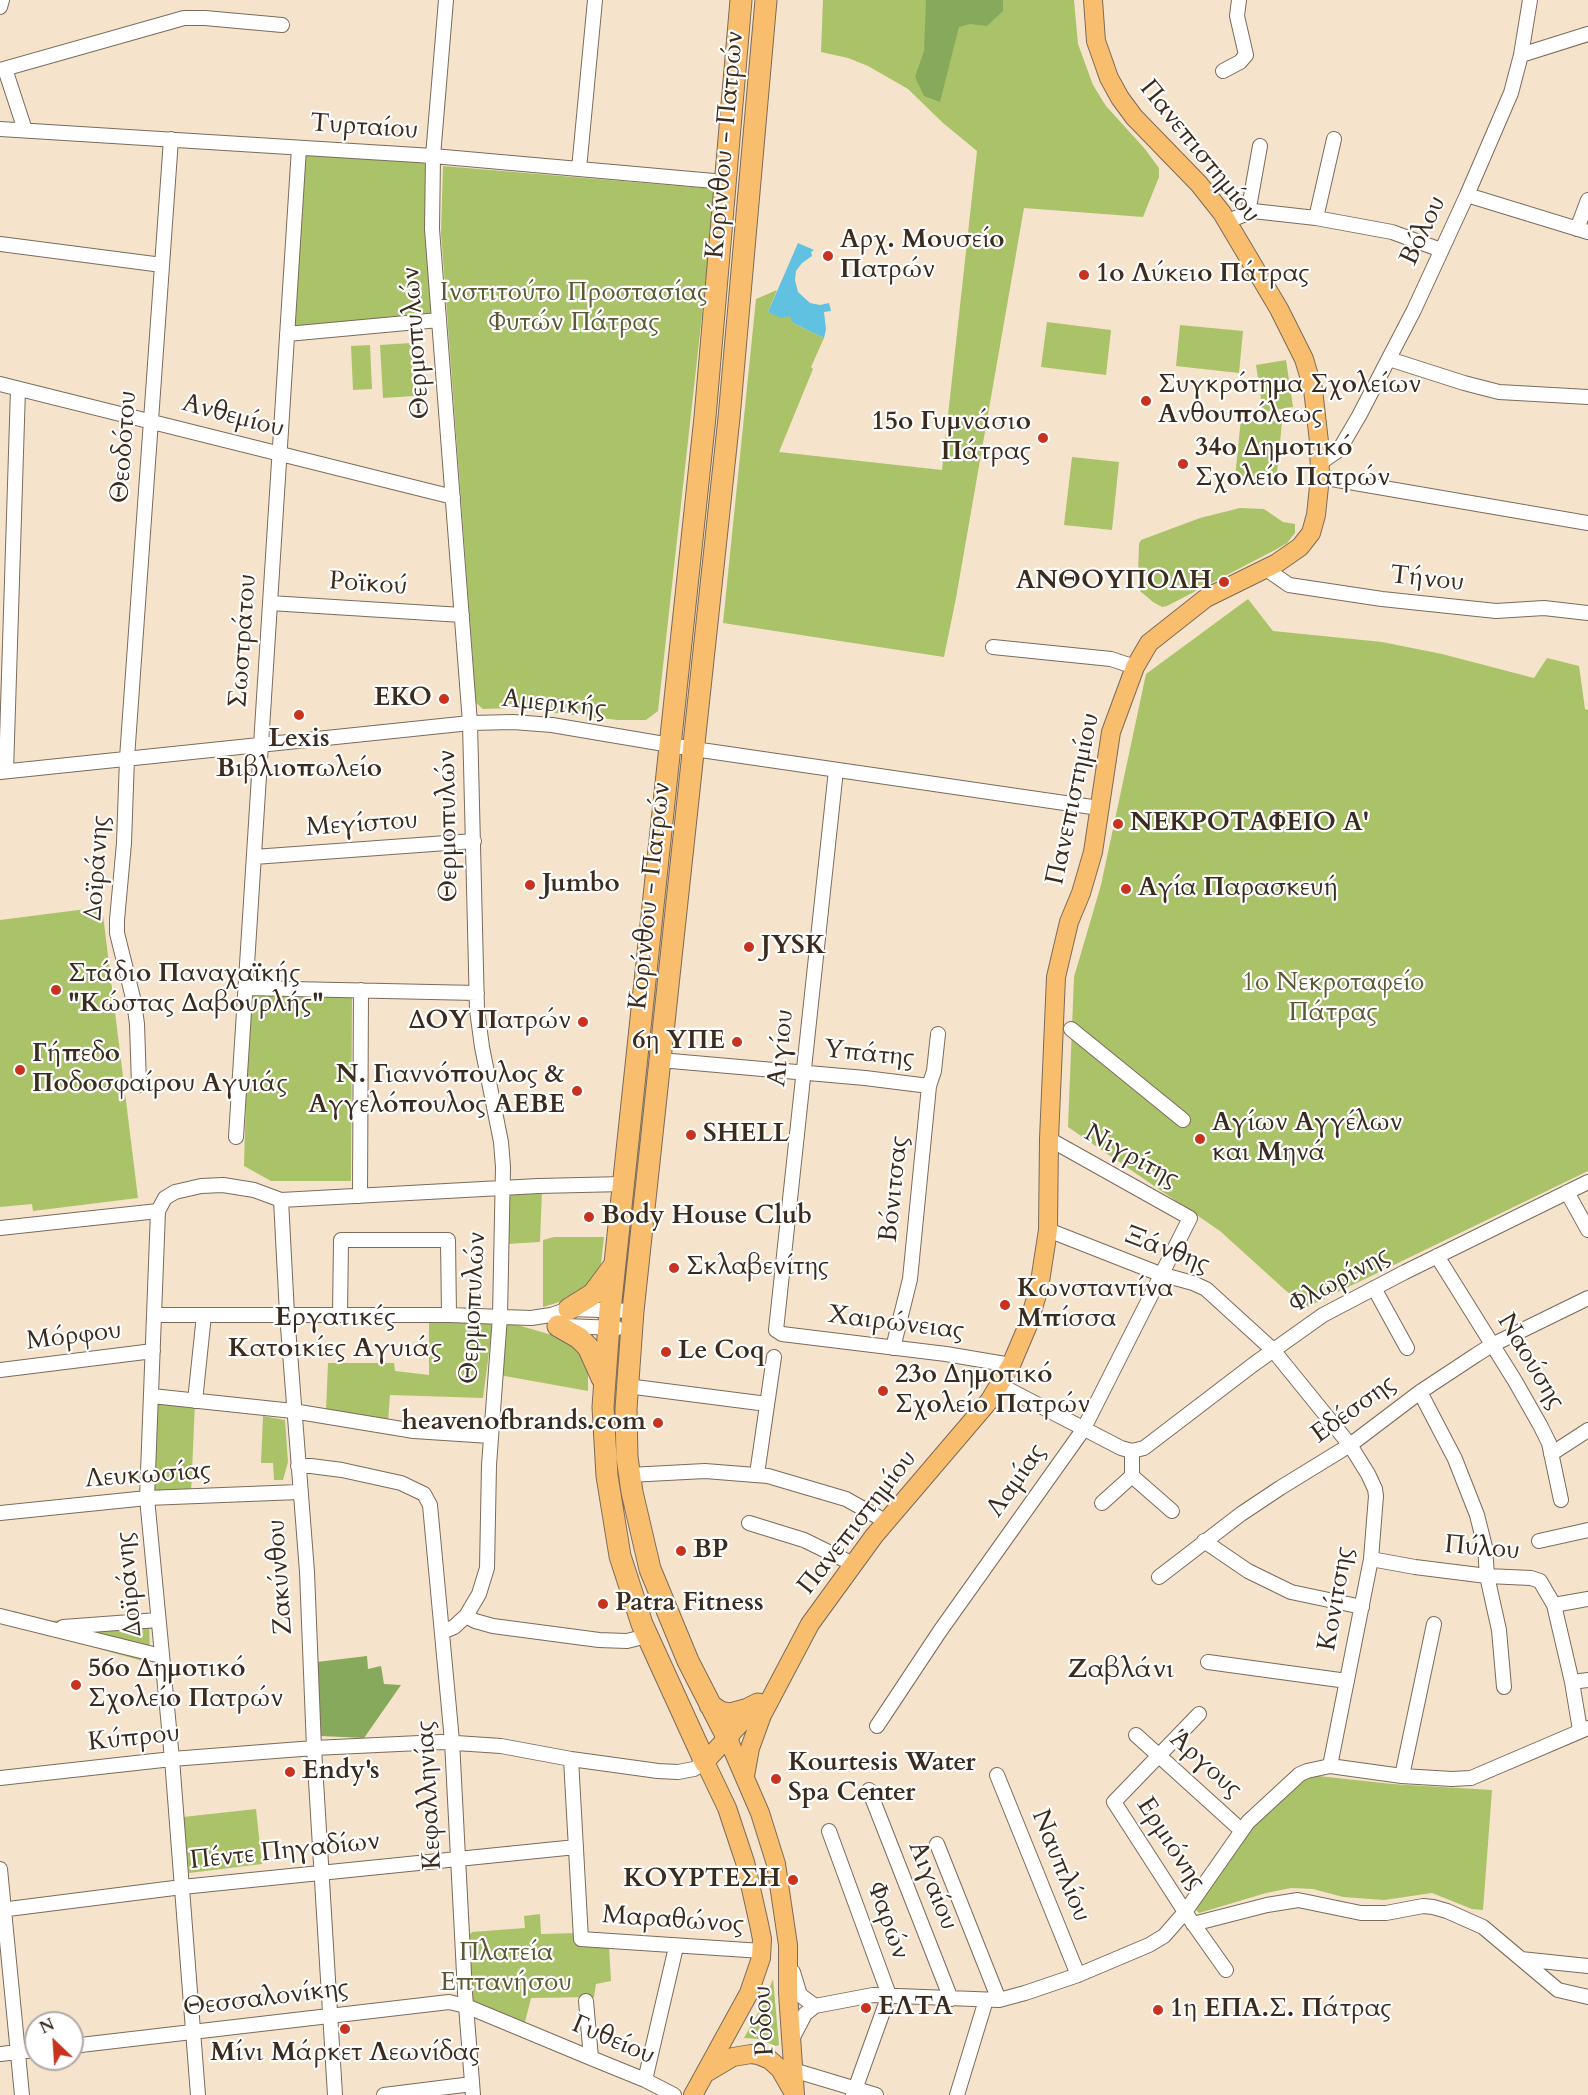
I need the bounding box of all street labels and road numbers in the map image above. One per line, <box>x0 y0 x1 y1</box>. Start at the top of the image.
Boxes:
street label: Κορίνθου - Πατρών <box>701 30 751 260</box>
street label: Πανεπιστημίου <box>1132 74 1266 230</box>
street label: Τυρταίου <box>309 109 419 147</box>
street label: Βόλου <box>1394 191 1454 271</box>
street label: Θερμοπυλών <box>396 266 438 420</box>
street label: Ανθεμίου <box>178 388 288 446</box>
street label: Θεοδότου <box>105 390 145 504</box>
street label: Τήνου <box>1388 561 1466 599</box>
street label: Ροϊκού <box>328 567 408 603</box>
street label: Σωστράτου <box>224 573 264 709</box>
street label: Αμερικής <box>500 684 608 726</box>
street label: Πανεπιστημίου <box>1041 710 1107 888</box>
street label: Θερμοπυλών <box>432 749 466 903</box>
street label: Κορίνθου - Πατρών <box>624 781 678 1011</box>
street label: Μεγίστου <box>305 806 419 844</box>
street label: Δοϊράνης <box>79 814 117 922</box>
street label: Αιγίου <box>762 1008 802 1088</box>
street label: Υπάτης <box>823 1035 915 1075</box>
street label: Νιγρίτης <box>1078 1118 1184 1196</box>
street label: Βόνιτσας <box>874 1134 916 1244</box>
street label: Ξάνθης <box>1120 1221 1214 1281</box>
street label: Θερμοπυλών <box>454 1231 494 1385</box>
street label: Φλωρίνης <box>1284 1241 1396 1321</box>
street label: Χαιρώνειας <box>826 1300 966 1348</box>
street label: Ναούσης <box>1489 1308 1571 1416</box>
street label: Μόρφου <box>25 1316 123 1358</box>
street label: Εδέσσης <box>1306 1369 1402 1451</box>
street label: Λαμίας <box>981 1438 1053 1524</box>
street label: Πανεπιστημίου <box>792 1444 924 1602</box>
street label: Λευκωσίας <box>84 1456 212 1496</box>
street label: Ζακύνθου <box>261 1518 301 1636</box>
street label: Δοϊράνης <box>110 1530 150 1638</box>
street label: Πύλου <box>1443 1530 1521 1568</box>
street label: Κονίτσης <box>1313 1544 1361 1654</box>
street label: Κύπρου <box>86 1719 182 1759</box>
street label: Κεφαλληνίας <box>411 1720 449 1870</box>
street label: Άργους <box>1162 1724 1248 1806</box>
street label: Ερμιόνης <box>1129 1792 1211 1896</box>
street label: Ναυπλίου <box>1023 1805 1097 1927</box>
street label: Πέντε Πηγαδίων <box>188 1827 382 1877</box>
street label: Αιγαίου <box>900 1837 964 1935</box>
street label: Φαρών <box>859 1878 915 1964</box>
street label: Μαραθώνος <box>601 1900 745 1942</box>
street label: Θεσσαλονίκης <box>181 1973 351 2025</box>
street label: Ρόδου <box>748 1985 782 2057</box>
street label: Γυθείου <box>567 2010 659 2072</box>

